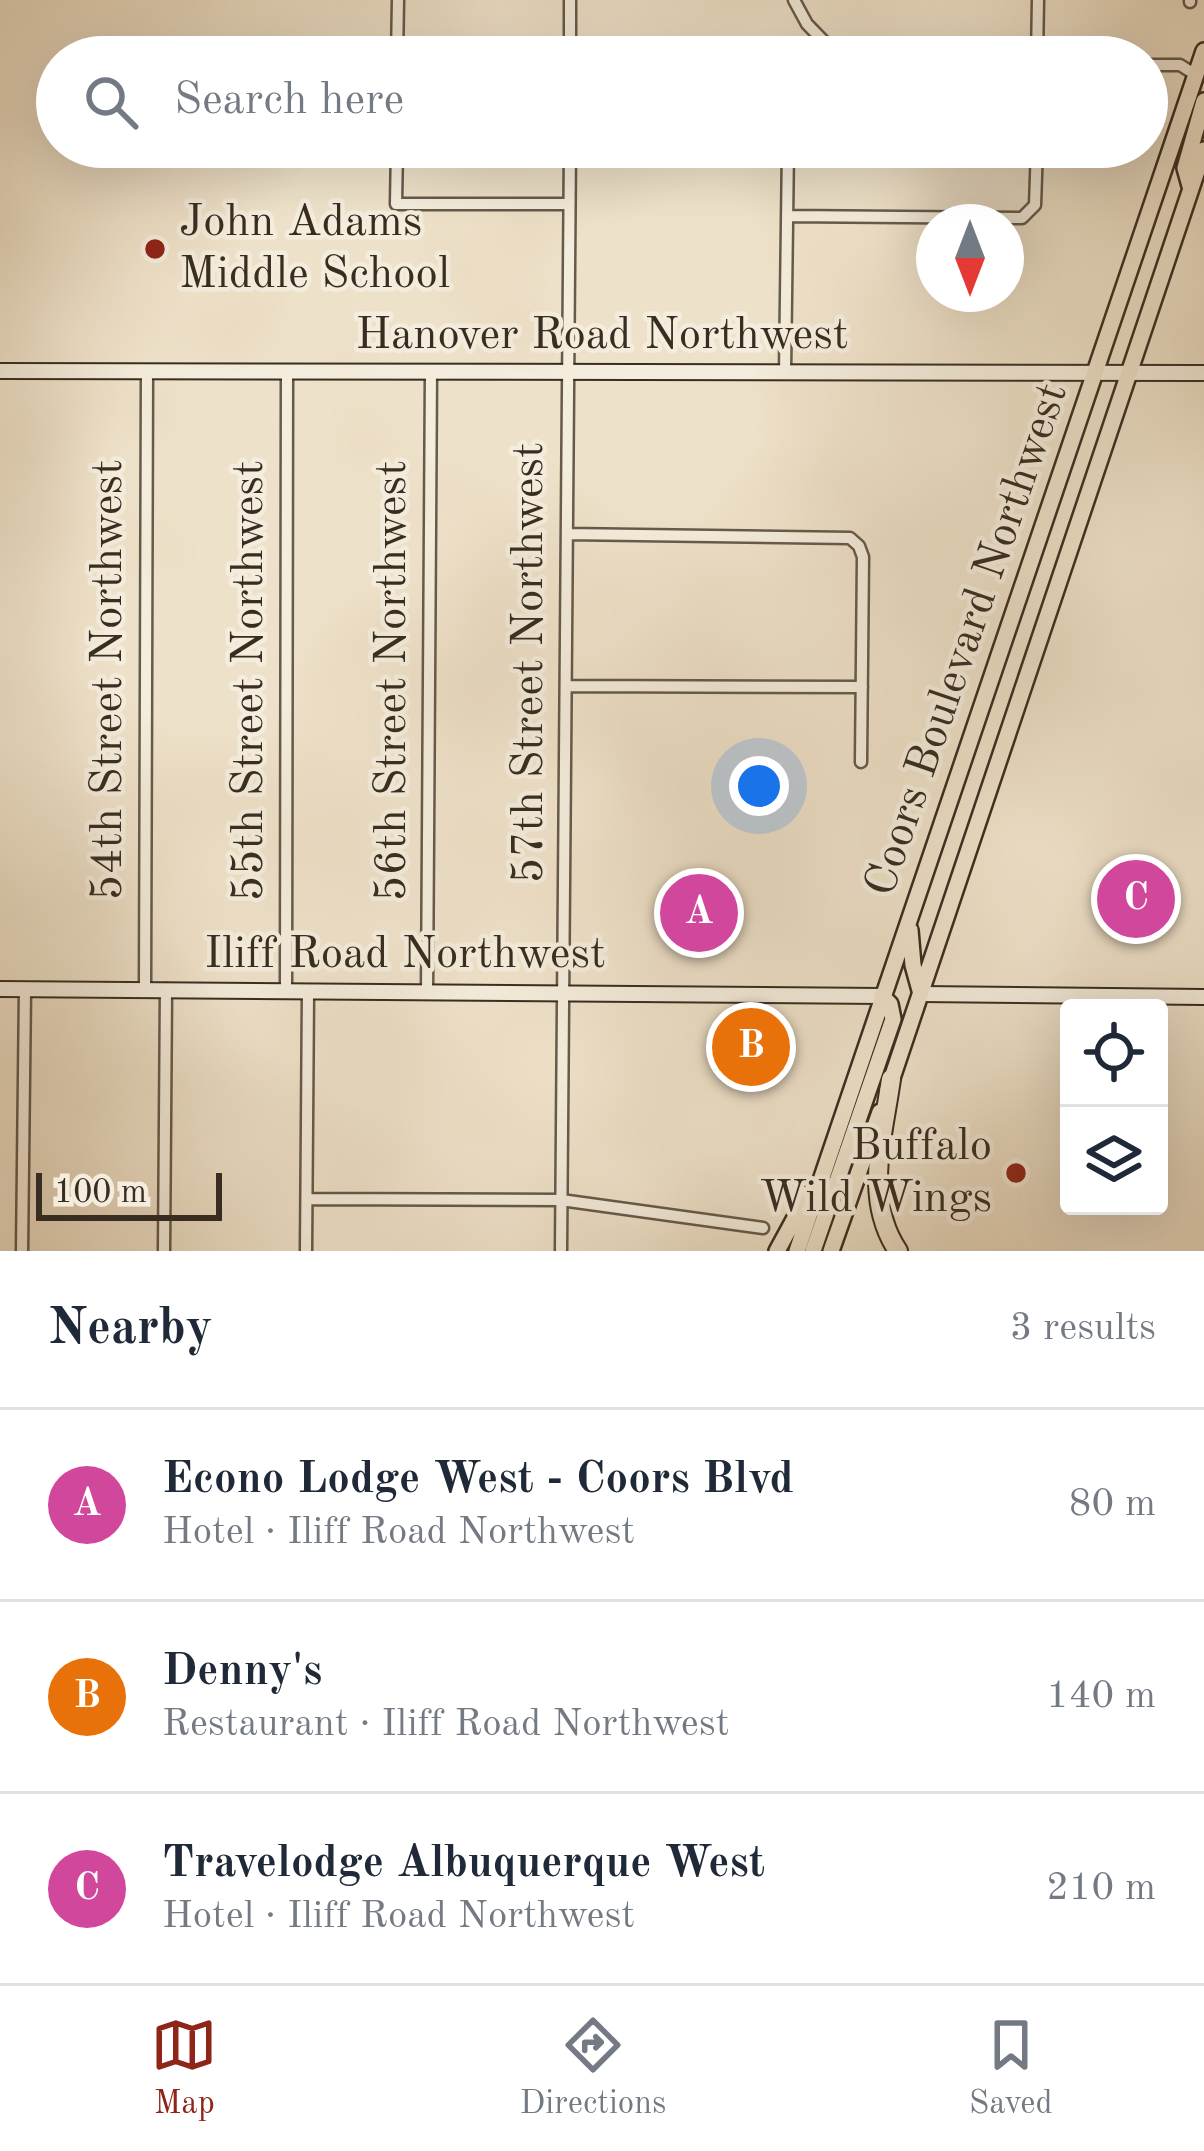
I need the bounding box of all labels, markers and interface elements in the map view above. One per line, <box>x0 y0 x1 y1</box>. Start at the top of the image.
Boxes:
search box <box>36 36 1168 168</box>
icon: search <box>78 69 144 135</box>
text: Search here <box>174 79 404 124</box>
place label: John Adams Middle School <box>179 201 450 298</box>
north arrow <box>916 204 1024 312</box>
marker: John Adams Middle School <box>142 236 168 262</box>
street label: Hanover Road Northwest <box>355 314 849 359</box>
street label: Coors Boulevard Northwest <box>859 378 1077 902</box>
street label: 57th Street Northwest <box>508 442 553 884</box>
street label: 54th Street Northwest <box>87 459 132 901</box>
street label: 55th Street Northwest <box>228 460 273 902</box>
street label: 56th Street Northwest <box>371 460 416 902</box>
your location <box>729 756 789 816</box>
pin: C <box>1097 854 1175 944</box>
pin: A <box>660 868 738 958</box>
street label: Iliff Road Northwest <box>204 933 606 978</box>
map controls <box>1060 999 1168 1215</box>
button: locate <box>1060 999 1168 1107</box>
pin: B <box>712 1002 790 1092</box>
button: layers <box>1060 1107 1168 1215</box>
place label: Buffalo Wild Wings <box>759 1125 992 1222</box>
marker: Buffalo Wild Wings <box>1003 1160 1029 1186</box>
scale bar <box>36 1167 222 1220</box>
text: 100 m <box>54 1177 147 1210</box>
text: Nearby <box>48 1304 213 1355</box>
text: 3 results <box>1010 1309 1156 1348</box>
text: Econo Lodge West - Coors Blvd <box>162 1458 794 1503</box>
text: A <box>72 1485 102 1524</box>
text: 80 m <box>1069 1485 1156 1524</box>
text: Hotel · Iliff Road Northwest <box>162 1513 635 1552</box>
text: Denny's <box>162 1650 322 1695</box>
text: B <box>73 1677 101 1716</box>
text: 140 m <box>1046 1677 1156 1716</box>
text: Restaurant · Iliff Road Northwest <box>162 1705 729 1744</box>
text: Travelodge Albuquerque West <box>162 1842 765 1887</box>
text: C <box>74 1869 100 1908</box>
text: 210 m <box>1046 1869 1156 1908</box>
text: Hotel · Iliff Road Northwest <box>162 1897 635 1936</box>
tab: Map <box>151 2012 217 2125</box>
tab: Directions <box>520 2012 666 2125</box>
tab: Saved <box>969 2012 1053 2125</box>

